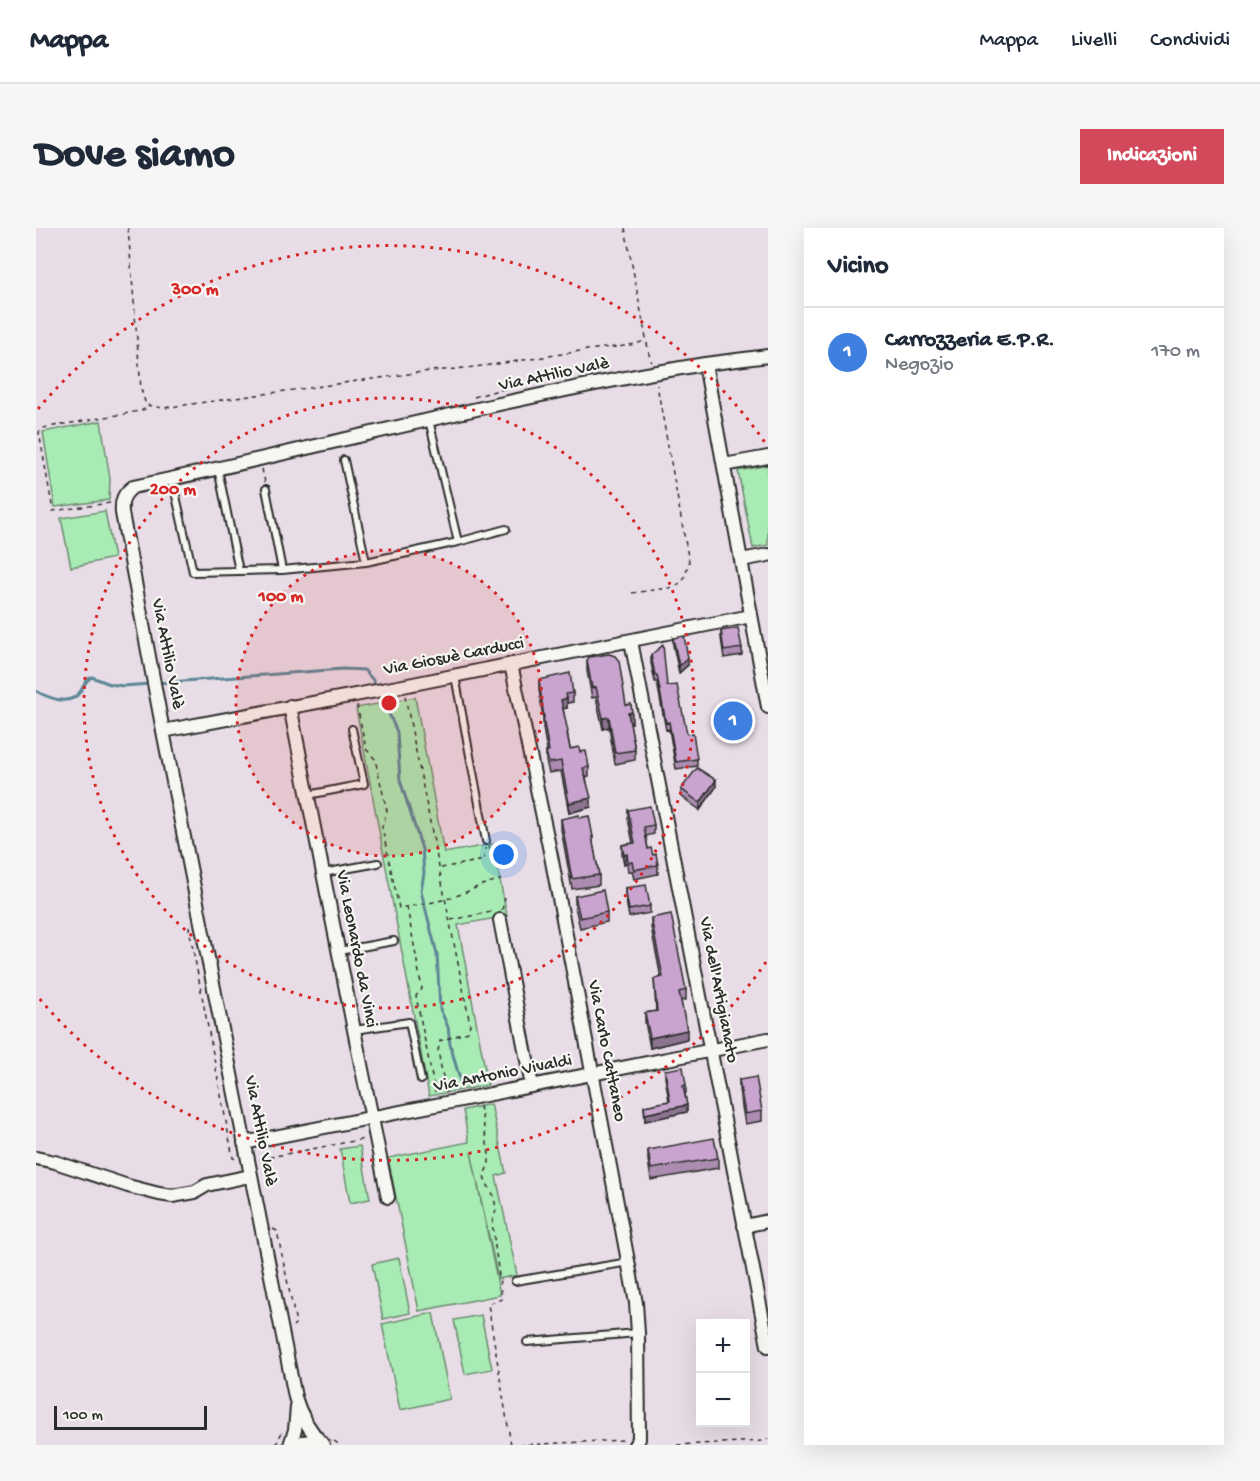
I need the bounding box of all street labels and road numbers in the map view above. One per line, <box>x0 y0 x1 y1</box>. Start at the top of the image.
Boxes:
street label: Via Attilio Valè <box>496 353 612 397</box>
street label: Via Attilio Valè <box>146 596 188 712</box>
street label: Via Giosuè Carducci <box>381 633 526 681</box>
street label: Via Leonardo da Vinci <box>330 868 382 1030</box>
street label: Via dell'Artigianato <box>693 914 742 1065</box>
street label: Via Carlo Cattaneo <box>582 978 630 1123</box>
street label: Via Antonio Vivaldi <box>431 1050 574 1098</box>
street label: Via Attilio Valè <box>239 1073 281 1189</box>

